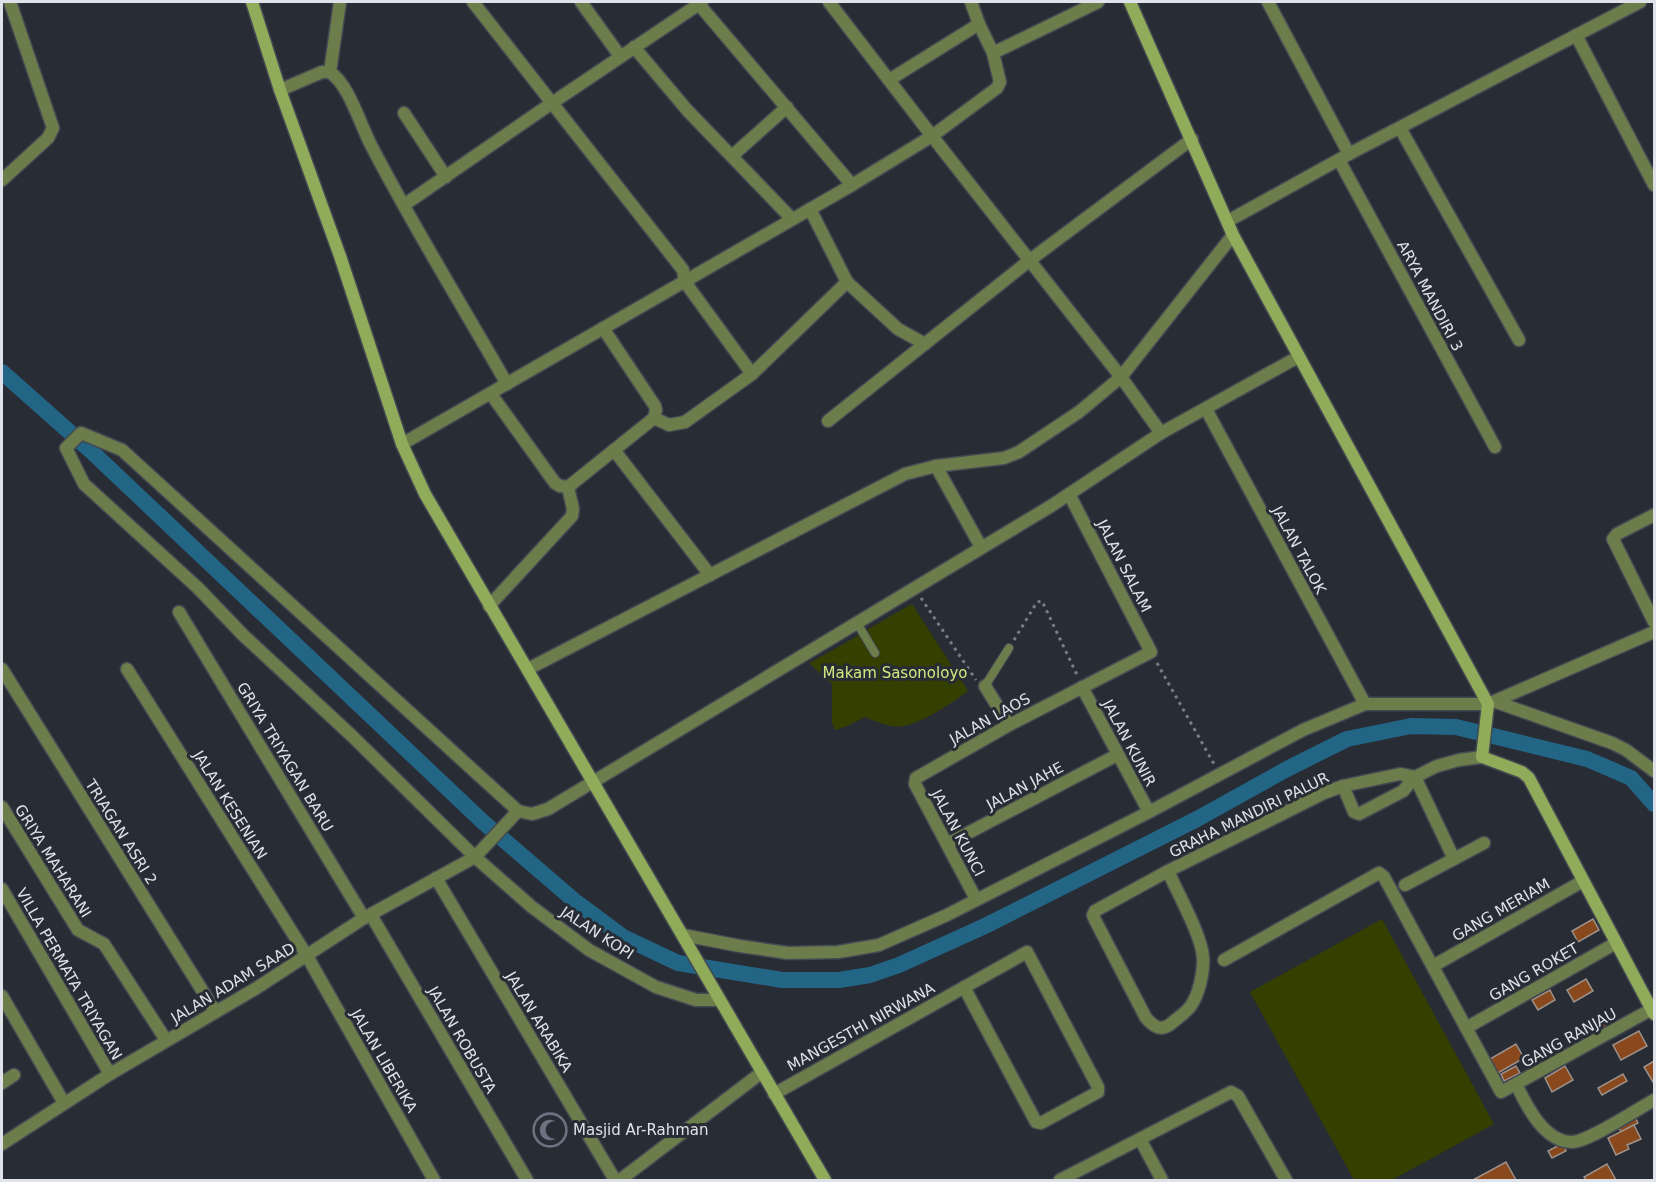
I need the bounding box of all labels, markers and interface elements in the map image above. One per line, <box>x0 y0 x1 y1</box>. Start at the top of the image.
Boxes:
street label: ARYA MANDIRI 3 <box>1393 238 1467 354</box>
street label: JALAN TALOK <box>1268 502 1330 598</box>
street label: JALAN SALAM <box>1093 516 1155 615</box>
park label: Makam Sasonoloyo <box>823 664 967 682</box>
street label: GRIYA TRIYAGAN BARU <box>233 679 337 835</box>
street label: JALAN LAOS <box>946 689 1033 749</box>
street label: JALAN KUNIR <box>1098 696 1159 790</box>
street label: JALAN KESENIAN <box>189 746 271 863</box>
street label: JALAN JAHE <box>983 758 1067 814</box>
street label: GRAHA MANDIRI PALUR <box>1166 768 1332 862</box>
street label: TRIAGAN ASRI 2 <box>81 775 161 888</box>
street label: JALAN KUNCI <box>927 786 988 880</box>
street label: GRIYA MAHARANI <box>11 801 95 921</box>
street label: GANG MERIAM <box>1449 875 1553 945</box>
street label: VILLA PERMATA TRIYAGAN <box>12 885 126 1063</box>
street label: JALAN KOPI <box>556 902 637 963</box>
street label: JALAN ADAM SAAD <box>167 939 298 1028</box>
street label: GANG ROKET <box>1486 939 1583 1005</box>
street label: JALAN ARABIKA <box>501 968 577 1076</box>
street label: MANGESTHI NIRWANA <box>784 979 939 1075</box>
street label: JALAN ROBUSTA <box>424 982 500 1097</box>
street label: GANG RANJAU <box>1518 1004 1620 1072</box>
street label: JALAN LIBERIKA <box>347 1005 421 1117</box>
mosque icon: Masjid Ar-Rahman <box>532 1112 568 1148</box>
place label: Masjid Ar-Rahman <box>573 1121 709 1139</box>

